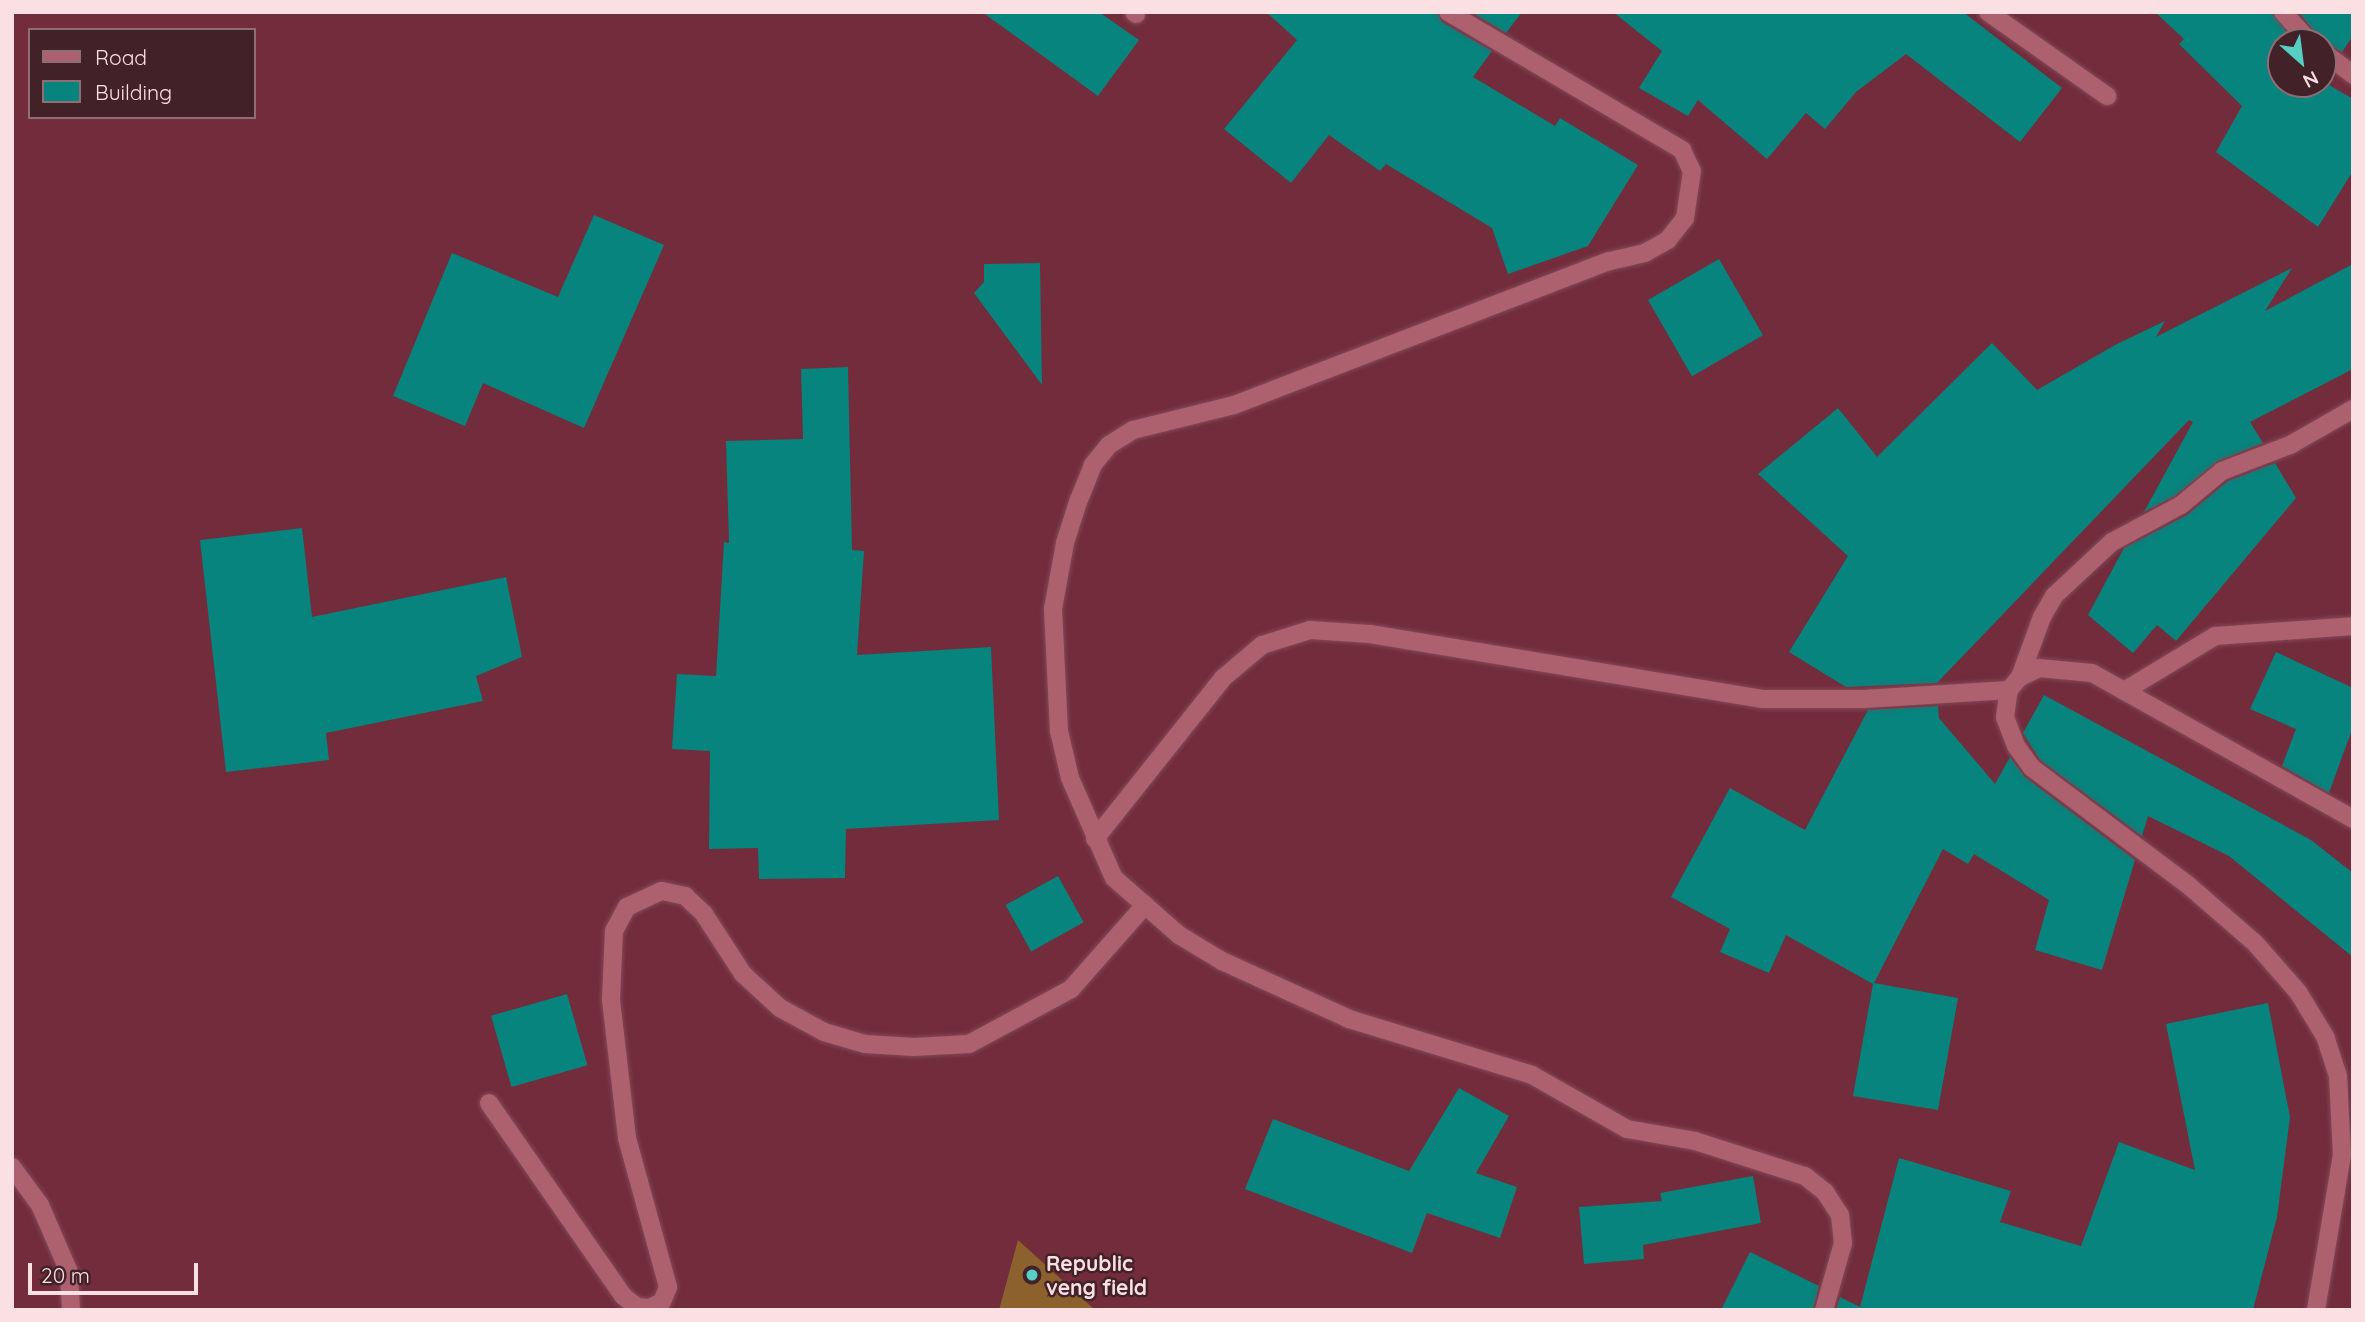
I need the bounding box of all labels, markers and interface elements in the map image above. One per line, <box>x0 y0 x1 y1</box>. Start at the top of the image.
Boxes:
legend <box>28 28 256 119</box>
north arrow <box>2267 28 2337 98</box>
text: Road <box>95 44 147 70</box>
text: N <box>2299 66 2323 94</box>
text: Building <box>95 79 172 105</box>
scale bar <box>32 1248 201 1292</box>
place label: Republic veng field <box>1046 1250 1147 1300</box>
text: 20 m <box>41 1262 90 1288</box>
marker: Republic veng field <box>1024 1267 1040 1283</box>

